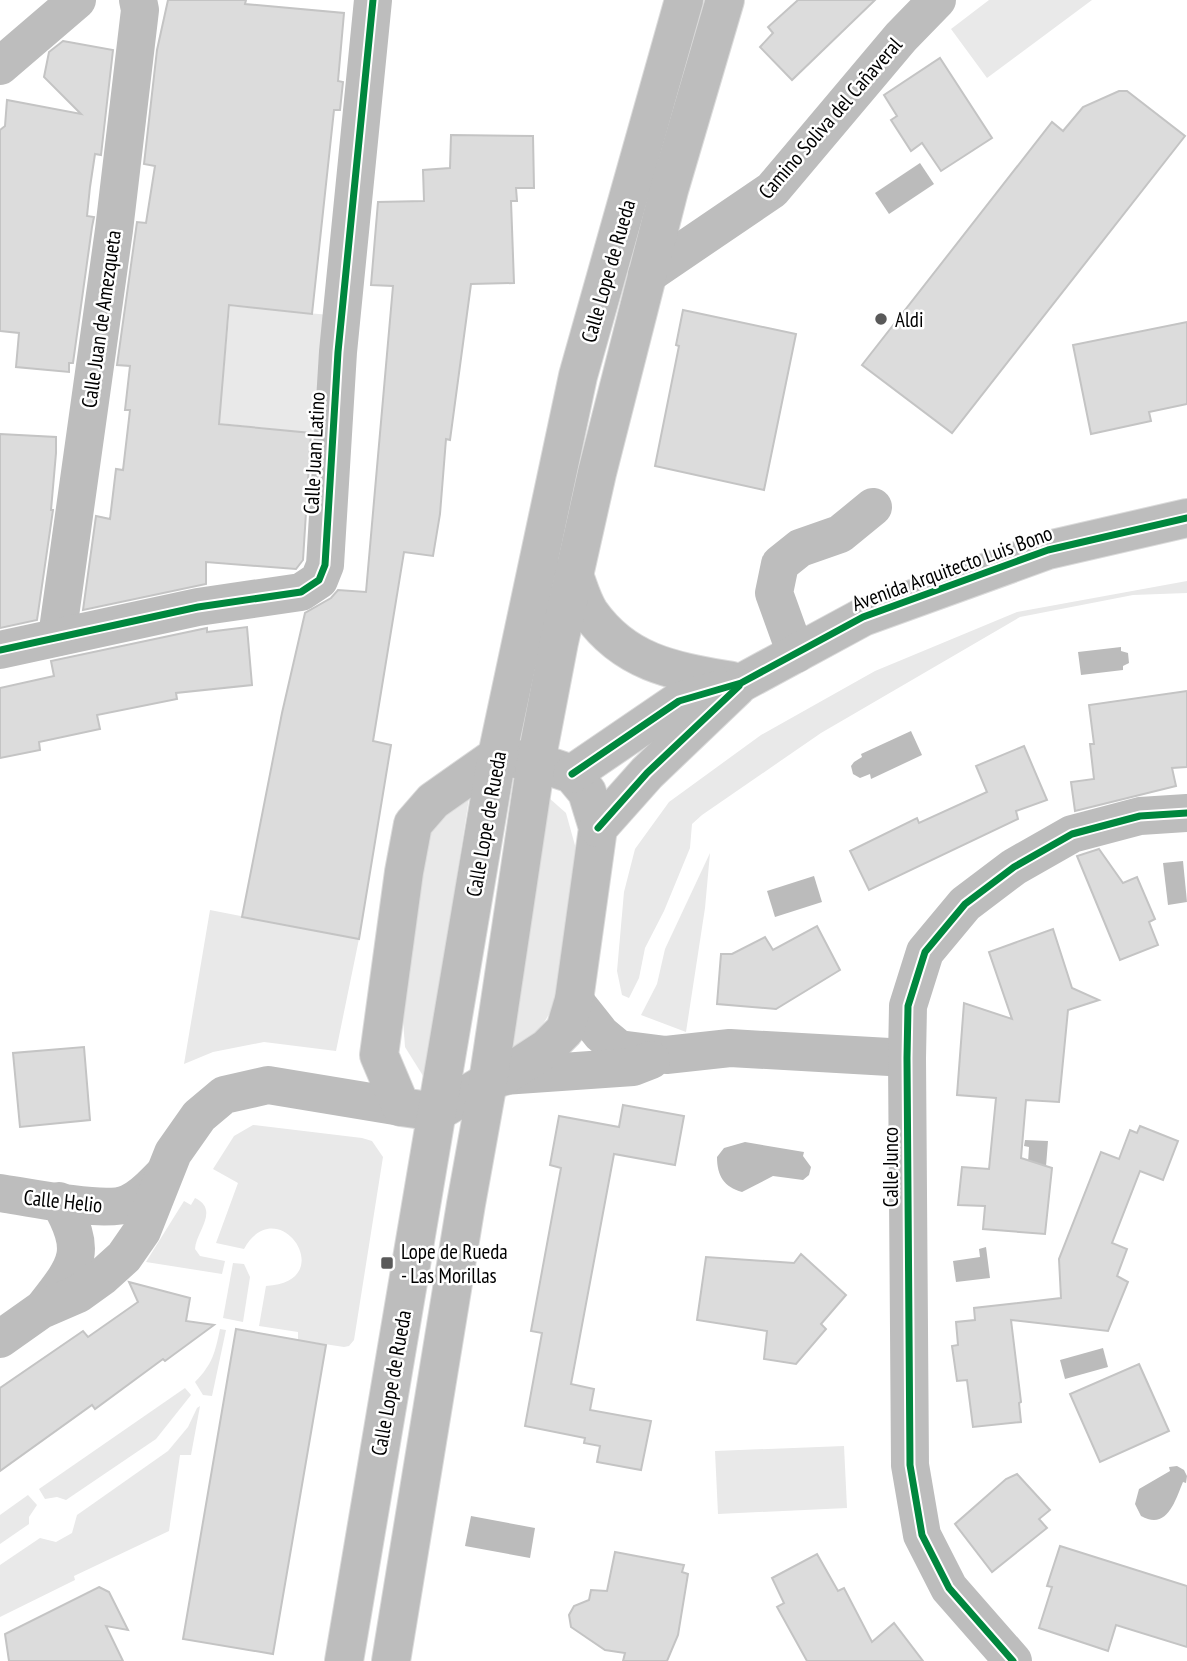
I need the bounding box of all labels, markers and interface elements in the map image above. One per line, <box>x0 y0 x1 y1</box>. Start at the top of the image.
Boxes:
street label: Camino Soliva del Cañaveral <box>752 31 908 204</box>
street label: Calle Lope de Rueda <box>575 196 641 346</box>
street label: Calle Juan de Amezqueta <box>75 228 127 410</box>
place label: Aldi <box>895 306 923 333</box>
marker: Aldi <box>873 311 889 327</box>
street label: Calle Juan Latino <box>297 391 331 515</box>
street label: Avenida Arquitecto Luis Bono <box>848 519 1056 617</box>
street label: Calle Lope de Rueda <box>460 749 512 899</box>
street label: Calle Junco <box>877 1127 904 1207</box>
street label: Calle Helio <box>22 1183 104 1219</box>
place label: Lope de Rueda - Las Morillas <box>401 1238 508 1289</box>
marker: Lope de Rueda - Las Morillas <box>379 1255 395 1271</box>
street label: Calle Lope de Rueda <box>365 1308 417 1458</box>

